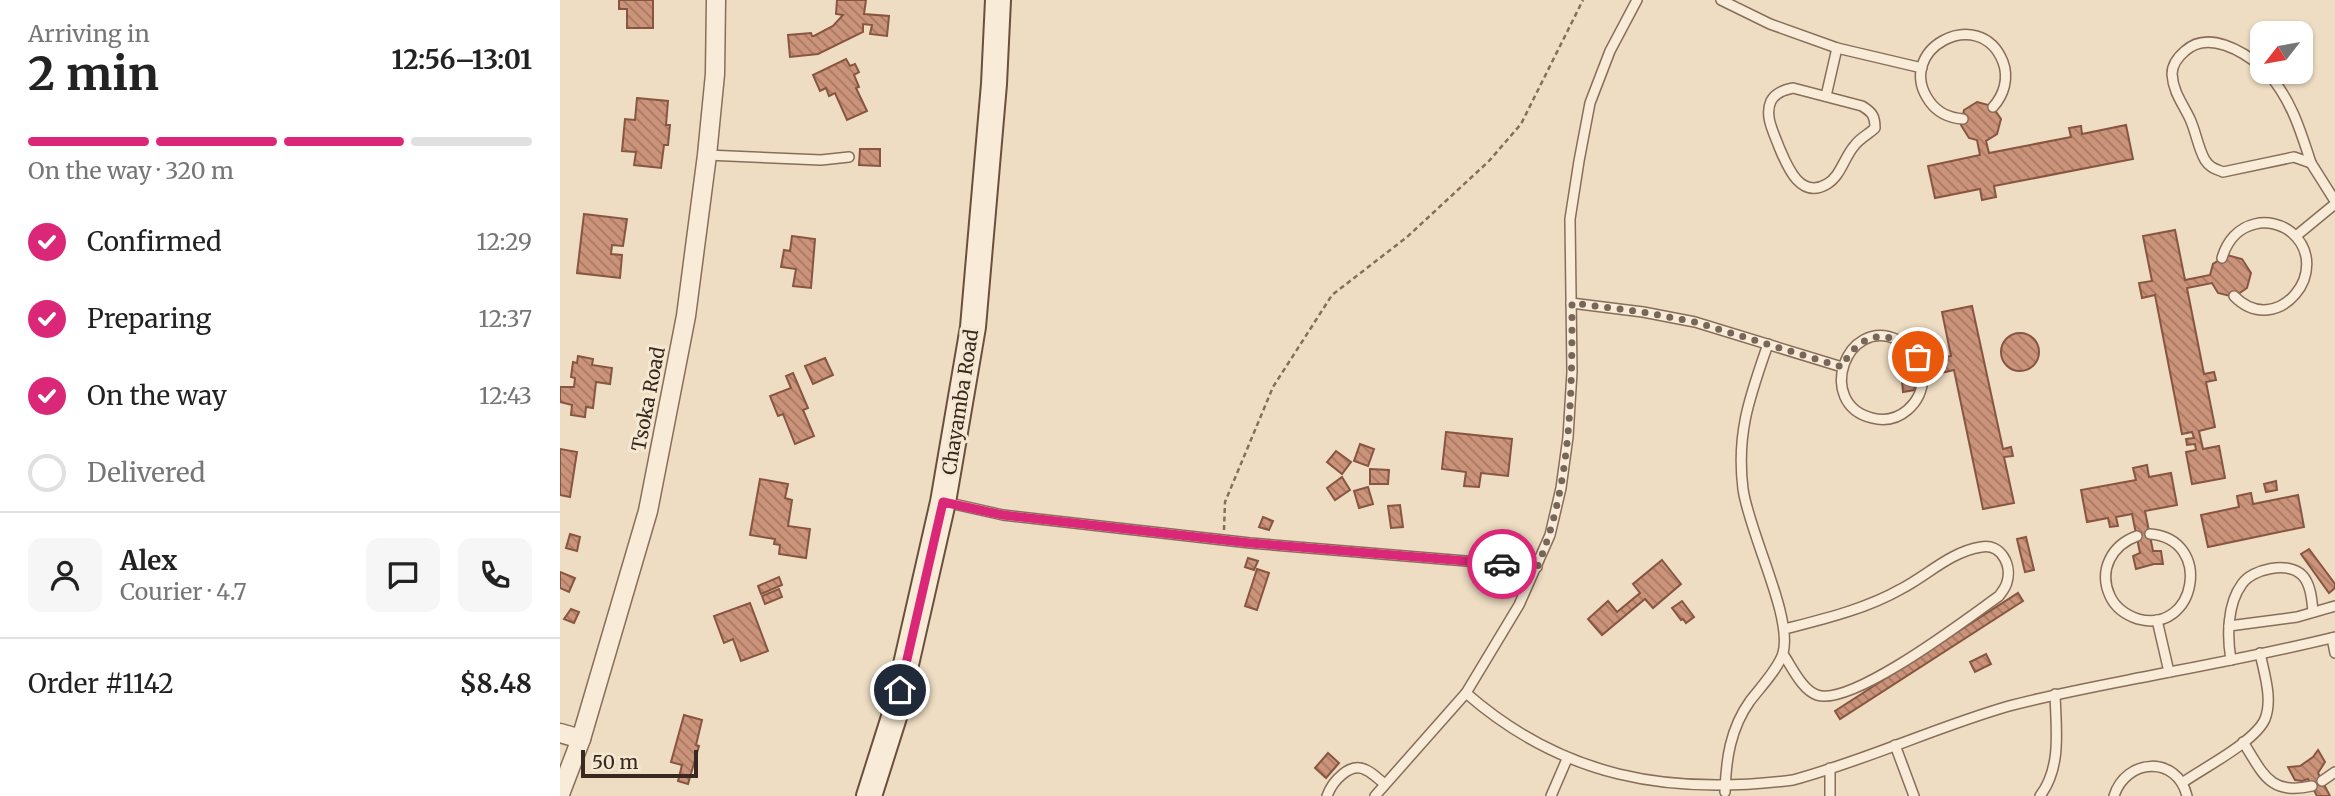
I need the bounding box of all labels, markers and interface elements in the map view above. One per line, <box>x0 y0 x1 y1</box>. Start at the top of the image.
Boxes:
text: Arriving in <box>28 19 150 48</box>
north arrow <box>2250 21 2314 84</box>
map controls <box>2250 21 2313 84</box>
text: 12:56–13:01 <box>392 43 532 76</box>
text: 2 min <box>28 45 159 103</box>
text: On the way · 320 m <box>28 156 234 185</box>
icon: check <box>28 223 66 261</box>
text: Confirmed <box>87 225 222 258</box>
text: 12:29 <box>476 227 532 256</box>
icon: check <box>28 300 66 338</box>
text: Preparing <box>87 302 211 335</box>
text: 12:37 <box>478 304 532 333</box>
pin <box>1888 327 1948 387</box>
street label: Chayamba Road <box>937 328 983 476</box>
icon: bag <box>1899 338 1937 376</box>
street label: Tsoka Road <box>626 345 670 453</box>
icon: check <box>28 377 66 415</box>
text: On the way <box>87 379 227 412</box>
text: 12:43 <box>479 381 532 410</box>
text: Delivered <box>87 456 206 489</box>
courier <box>1467 529 1537 599</box>
button: person <box>28 538 102 612</box>
button: chat <box>366 538 440 612</box>
button: phone <box>458 538 532 612</box>
text: Alex <box>120 544 177 577</box>
icon: car <box>1483 545 1521 583</box>
text: Courier · 4.7 <box>120 577 247 606</box>
pin <box>870 660 930 720</box>
text: Order #1142 <box>28 667 174 700</box>
text: $8.48 <box>460 667 532 700</box>
icon: home <box>881 671 919 709</box>
scale bar <box>581 747 698 779</box>
text: 50 m <box>592 750 638 774</box>

